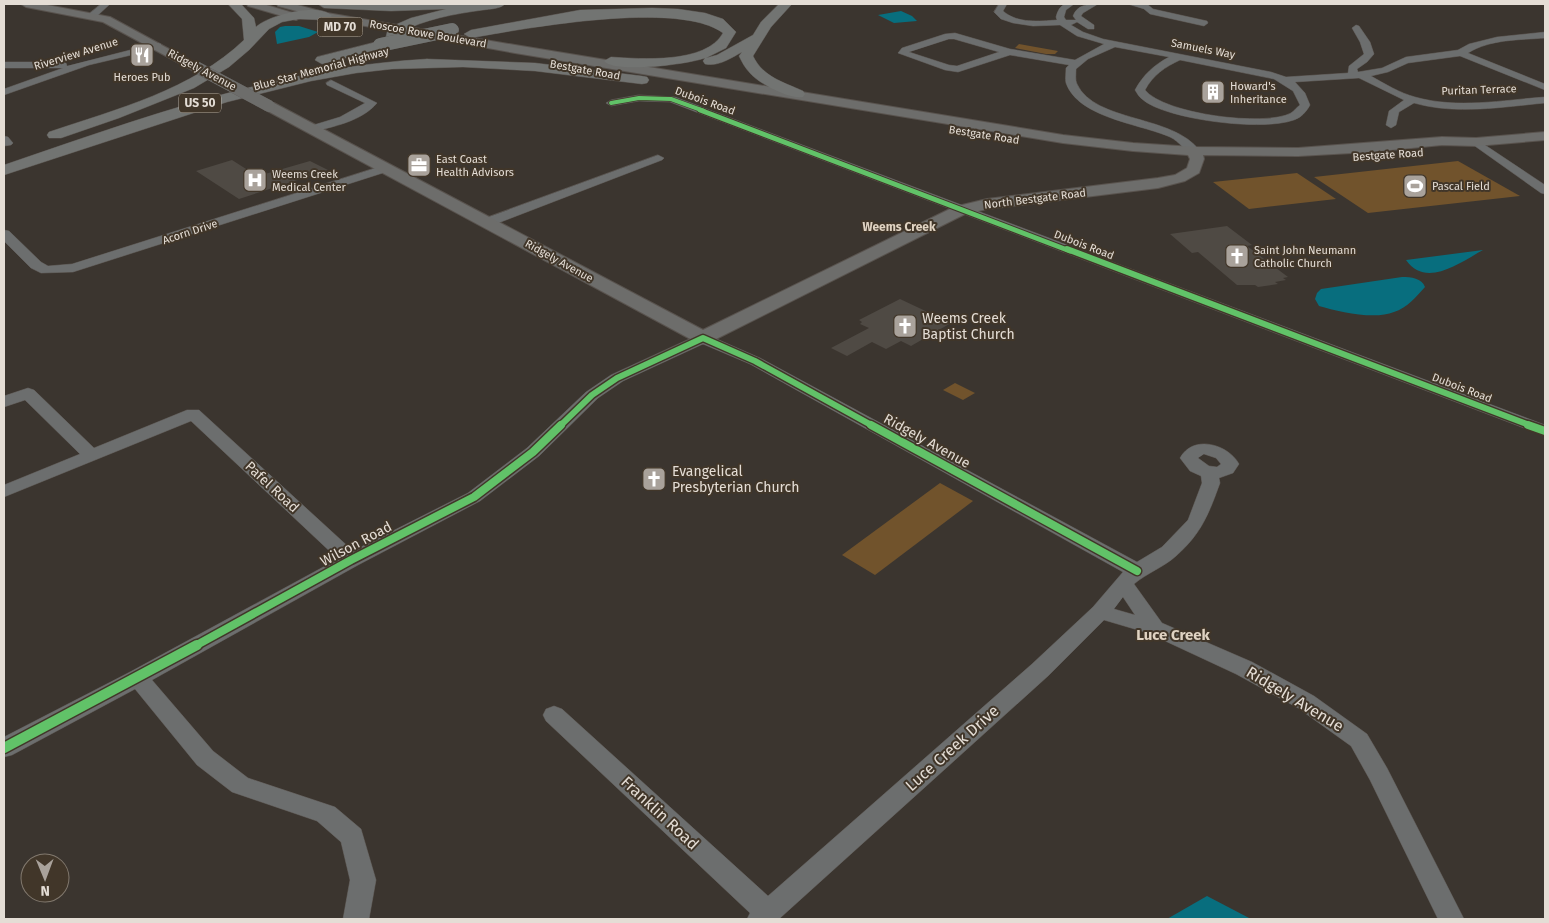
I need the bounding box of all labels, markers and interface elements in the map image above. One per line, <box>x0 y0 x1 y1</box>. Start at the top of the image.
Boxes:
street label: Roscoe Rowe Boulevard <box>369 17 487 51</box>
road number: MD 70 <box>318 18 362 36</box>
street label: Riverview Avenue <box>32 35 120 73</box>
street label: Samuels Way <box>1170 36 1237 62</box>
restaurant icon: Heroes Pub <box>129 42 155 68</box>
street label: Blue Star Memorial Highway <box>252 44 391 93</box>
street label: Ridgely Avenue <box>165 46 239 94</box>
street label: Bestgate Road <box>549 57 621 83</box>
place label: Heroes Pub <box>114 71 170 84</box>
building icon: Howard's Inheritance <box>1200 79 1226 105</box>
place label: Howard's Inheritance <box>1230 80 1287 106</box>
street label: Puritan Terrace <box>1441 82 1517 98</box>
street label: Dubois Road <box>673 84 737 118</box>
road number: US 50 <box>179 94 221 112</box>
street label: Bestgate Road <box>948 123 1020 147</box>
street label: Bestgate Road <box>1352 146 1424 164</box>
office icon: East Coast Health Advisors <box>406 152 432 178</box>
place label: East Coast Health Advisors <box>436 153 514 179</box>
hospital icon: Weems Creek Medical Center <box>242 167 268 193</box>
place label: Weems Creek Medical Center <box>272 168 347 194</box>
sports icon: Pascal Field <box>1402 173 1428 199</box>
place label: Pascal Field <box>1432 180 1490 193</box>
street label: North Bestgate Road <box>983 186 1087 212</box>
street label: Acorn Drive <box>161 217 219 247</box>
district label: Weems Creek <box>862 220 936 234</box>
street label: Dubois Road <box>1052 228 1116 262</box>
street label: Ridgely Avenue <box>523 237 595 285</box>
church icon: Saint John Neumann Catholic Church <box>1224 243 1250 269</box>
place label: Saint John Neumann Catholic Church <box>1254 244 1356 270</box>
place label: Weems Creek Baptist Church <box>922 310 1015 343</box>
church icon: Weems Creek Baptist Church <box>892 313 918 339</box>
street label: Dubois Road <box>1430 371 1494 405</box>
street label: Ridgely Avenue <box>881 410 973 472</box>
street label: Pafel Road <box>242 458 302 516</box>
place label: Evangelical Presbyterian Church <box>672 463 799 496</box>
church icon: Evangelical Presbyterian Church <box>641 466 667 492</box>
street label: Wilson Road <box>317 518 395 570</box>
district label: Luce Creek <box>1136 626 1211 644</box>
street label: Ridgely Avenue <box>1243 662 1347 736</box>
street label: Luce Creek Drive <box>901 701 1003 795</box>
street label: Franklin Road <box>617 772 703 854</box>
north arrow <box>20 853 70 903</box>
text: N <box>40 882 50 899</box>

